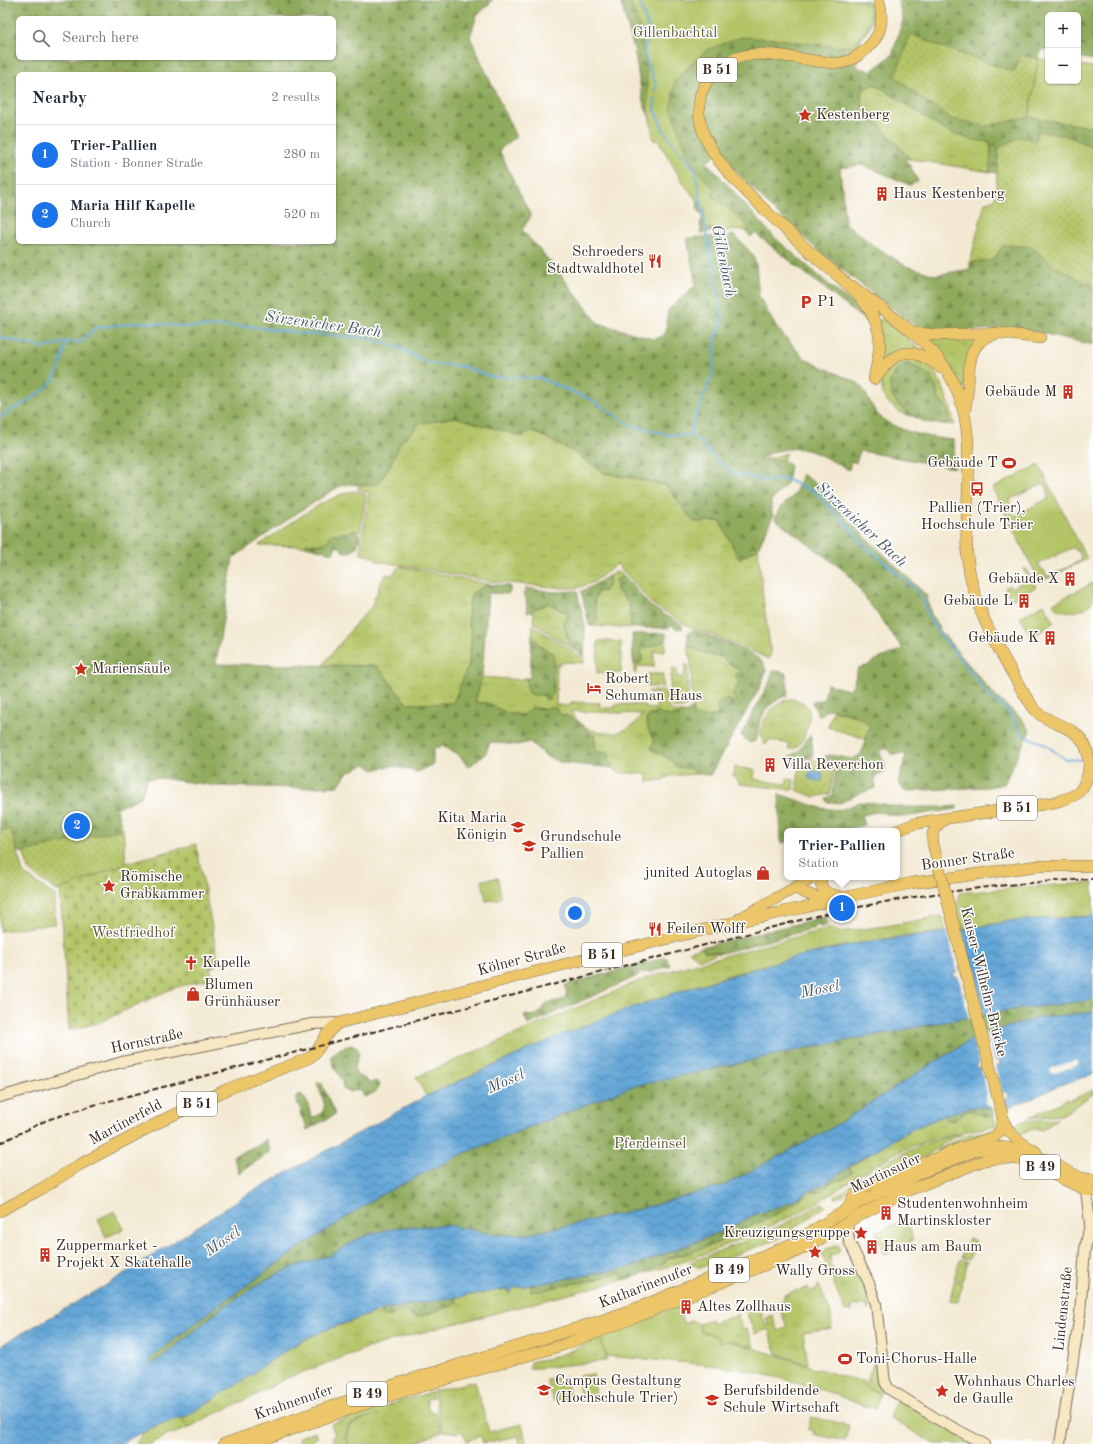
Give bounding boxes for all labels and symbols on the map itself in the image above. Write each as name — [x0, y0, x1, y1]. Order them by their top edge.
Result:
park label: Gillenbachtal — [633, 26, 717, 41]
road number: B 51 — [697, 58, 737, 82]
place icon: Kestenberg — [797, 107, 813, 123]
place label: Kestenberg — [816, 108, 890, 123]
building icon: Haus Kestenberg — [874, 186, 890, 202]
place label: Haus Kestenberg — [893, 187, 1005, 202]
water label: Gillenbach — [708, 223, 738, 299]
place label: Schroeders Stadtwaldhotel — [547, 245, 644, 277]
restaurant icon: Schroeders Stadtwaldhotel — [647, 253, 663, 269]
parking icon: P1 — [798, 294, 814, 310]
place label: P1 — [817, 295, 836, 310]
water label: Sirzenicher Bach — [264, 309, 382, 341]
building icon: Gebäude M — [1060, 384, 1076, 400]
place label: Gebäude M — [985, 385, 1057, 400]
sports icon: Gebäude T — [1001, 455, 1017, 471]
place label: Gebäude T — [928, 456, 998, 471]
water label: Sirzenicher Bach — [812, 479, 910, 571]
bus stop icon: Pallien (Trier), Hochschule Trier — [969, 481, 985, 497]
place label: Pallien (Trier), Hochschule Trier — [921, 501, 1033, 533]
building icon: Gebäude X — [1062, 571, 1078, 587]
place label: Gebäude X — [988, 572, 1059, 587]
building icon: Gebäude L — [1016, 593, 1032, 609]
place label: Gebäude L — [943, 594, 1013, 609]
building icon: Gebäude K — [1042, 630, 1058, 646]
place label: Gebäude K — [968, 631, 1039, 646]
place icon: Mariensäule — [73, 661, 89, 677]
place label: Mariensäule — [92, 662, 170, 677]
place label: Robert Schuman Haus — [605, 672, 702, 704]
hotel icon: Robert Schuman Haus — [586, 680, 602, 696]
building icon: Villa Reverchon — [762, 757, 778, 773]
place label: Villa Reverchon — [781, 758, 884, 773]
road number: B 51 — [997, 796, 1037, 820]
pin: 2 — [64, 811, 90, 841]
place label: Kita Maria Königin — [437, 811, 508, 843]
school or university icon: Kita Maria Königin — [510, 819, 526, 835]
place label: Grundschule Pallien — [540, 830, 621, 862]
school or university icon: Grundschule Pallien — [521, 838, 537, 854]
street label: Bonner Straße — [920, 846, 1016, 874]
shop icon: junited Autoglas — [755, 865, 771, 881]
place label: junited Autoglas — [644, 866, 752, 881]
place label: Römische Grabkammer — [120, 870, 204, 902]
place icon: Römische Grabkammer — [101, 878, 117, 894]
pin: 1 — [829, 893, 855, 923]
your location — [565, 903, 585, 923]
street label: Kaiser-Wilhelm-Brücke — [957, 906, 1009, 1058]
restaurant icon: Feilen Wolff — [647, 921, 663, 937]
place label: Feilen Wolff — [666, 922, 746, 937]
park label: Westfriedhof — [91, 926, 176, 941]
street label: Kölner Straße — [476, 941, 568, 979]
road number: B 51 — [582, 943, 622, 967]
church icon: Kapelle — [183, 955, 199, 971]
place label: Kapelle — [202, 956, 251, 971]
place label: Blumen Grünhäuser — [204, 978, 280, 1010]
water label: Mosel — [798, 978, 841, 1002]
shop icon: Blumen Grünhäuser — [185, 986, 201, 1002]
street label: Hornstraße — [109, 1027, 185, 1057]
water label: Mosel — [484, 1066, 528, 1098]
road number: B 51 — [177, 1092, 217, 1116]
street label: Martinerfeld — [87, 1097, 165, 1148]
park label: Pferdeinsel — [614, 1137, 686, 1152]
street label: Martinsufer — [848, 1151, 924, 1197]
road number: B 49 — [1020, 1155, 1060, 1179]
place label: Studentenwohnheim Martinskloster — [897, 1197, 1028, 1229]
building icon: Studentenwohnheim Martinskloster — [878, 1205, 894, 1221]
water label: Mosel — [201, 1224, 244, 1260]
place icon: Kreuzigungsgruppe — [853, 1225, 869, 1241]
place label: Kreuzigungsgruppe — [723, 1226, 850, 1241]
place label: Zuppermarket - Projekt X Skatehalle — [56, 1239, 192, 1271]
building icon: Haus am Baum — [864, 1239, 880, 1255]
place label: Haus am Baum — [883, 1240, 982, 1255]
place icon: Wally Gross — [807, 1244, 823, 1260]
building icon: Zuppermarket - Projekt X Skatehalle — [37, 1247, 53, 1263]
road number: B 49 — [709, 1258, 749, 1282]
street label: Katharinenufer — [597, 1262, 695, 1312]
place label: Wally Gross — [775, 1264, 855, 1279]
street label: Lindenstraße — [1052, 1266, 1076, 1352]
building icon: Altes Zollhaus — [678, 1299, 694, 1315]
place label: Altes Zollhaus — [697, 1300, 791, 1315]
sports icon: Toni-Chorus-Halle — [837, 1351, 853, 1367]
place label: Toni-Chorus-Halle — [856, 1352, 977, 1367]
place label: Campus Gestaltung (Hochschule Trier) — [555, 1374, 681, 1406]
place label: Wohnhaus Charles de Gaulle — [953, 1375, 1075, 1407]
road number: B 49 — [347, 1382, 387, 1406]
school or university icon: Campus Gestaltung (Hochschule Trier) — [536, 1382, 552, 1398]
street label: Krahnenufer — [253, 1383, 335, 1423]
place icon: Wohnhaus Charles de Gaulle — [934, 1383, 950, 1399]
place label: Berufsbildende Schule Wirtschaft — [723, 1384, 840, 1416]
school or university icon: Berufsbildende Schule Wirtschaft — [704, 1392, 720, 1408]

